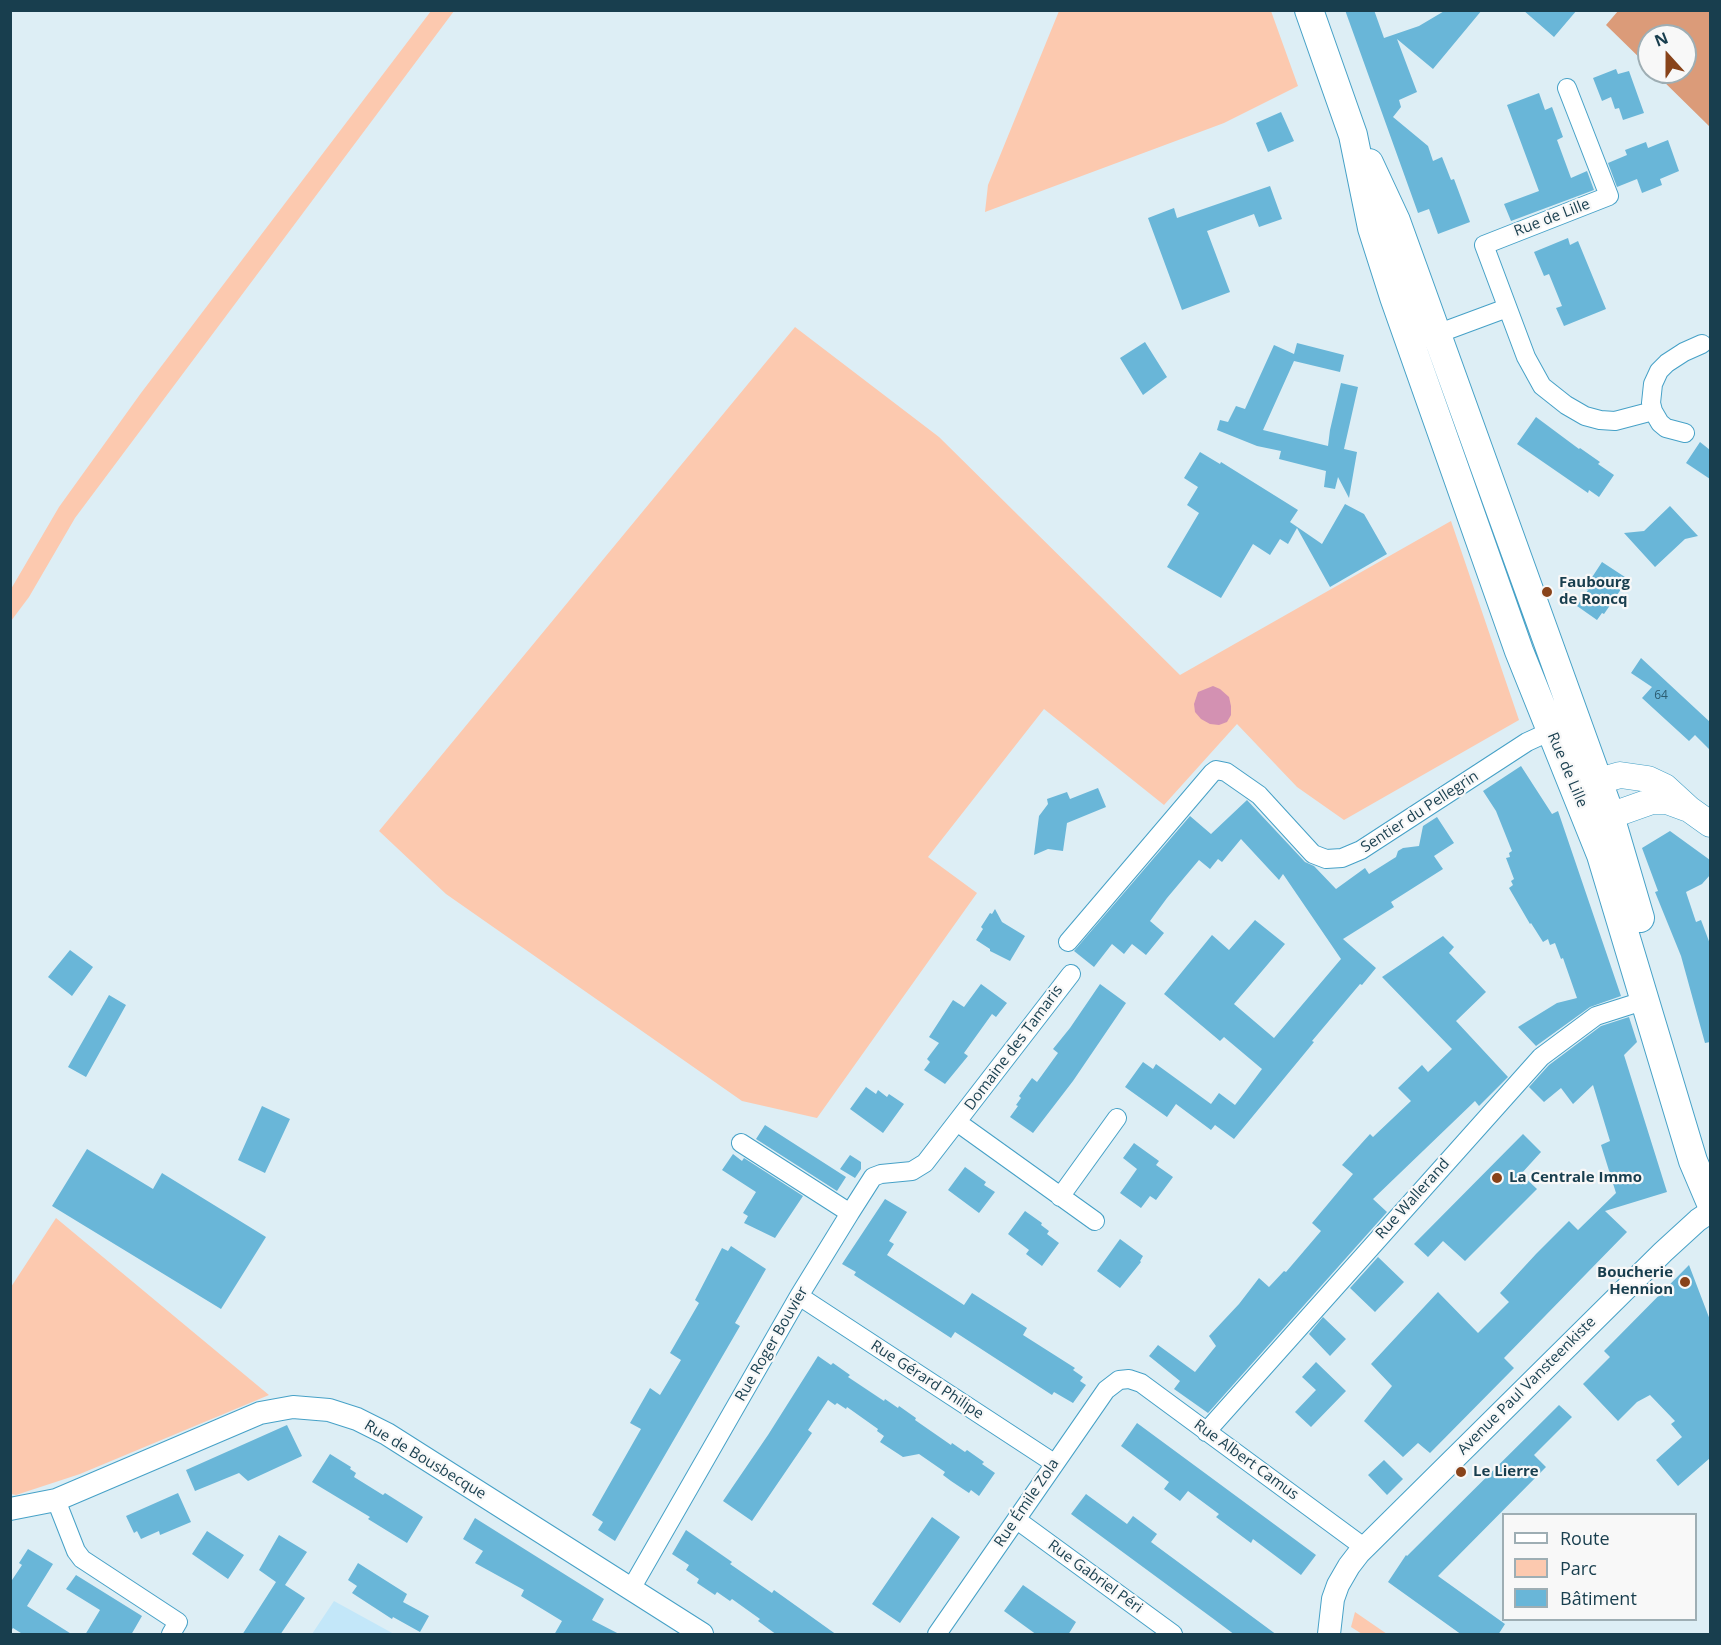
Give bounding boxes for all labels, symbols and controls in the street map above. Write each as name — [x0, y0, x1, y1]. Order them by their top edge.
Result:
north arrow — [1637, 24, 1697, 84]
text: N — [1651, 26, 1671, 52]
street label: Rue de Lille — [1511, 195, 1593, 241]
place label: Faubourg de Roncq — [1559, 574, 1630, 609]
marker: Faubourg de Roncq — [1540, 585, 1554, 599]
house number: 64 — [1654, 689, 1668, 703]
street label: Rue de Lille — [1543, 730, 1591, 810]
street label: Sentier du Pellegrin — [1358, 767, 1482, 857]
street label: Domaine des Tamaris — [961, 982, 1067, 1114]
street label: Rue Wallerand — [1372, 1155, 1454, 1243]
place label: La Centrale Immo — [1509, 1169, 1642, 1187]
marker: La Centrale Immo — [1490, 1171, 1504, 1185]
place label: Boucherie Hennion — [1597, 1264, 1673, 1299]
marker: Boucherie Hennion — [1678, 1275, 1692, 1289]
street label: Rue Roger Bouvier — [732, 1283, 812, 1405]
street label: Avenue Paul Vansteenkiste — [1454, 1313, 1600, 1459]
street label: Rue Gérard Philipe — [867, 1337, 987, 1423]
street label: Rue Albert Camus — [1190, 1416, 1302, 1504]
street label: Rue de Bousbecque — [361, 1417, 489, 1503]
street label: Rue Émile Zola — [991, 1455, 1063, 1551]
place label: Le Lierre — [1473, 1463, 1539, 1481]
marker: Le Lierre — [1454, 1465, 1468, 1479]
legend — [1502, 1513, 1697, 1621]
text: Route — [1560, 1526, 1610, 1550]
street label: Rue Gabriel Péri — [1044, 1537, 1146, 1617]
text: Parc — [1560, 1556, 1597, 1580]
text: Bâtiment — [1560, 1586, 1637, 1610]

